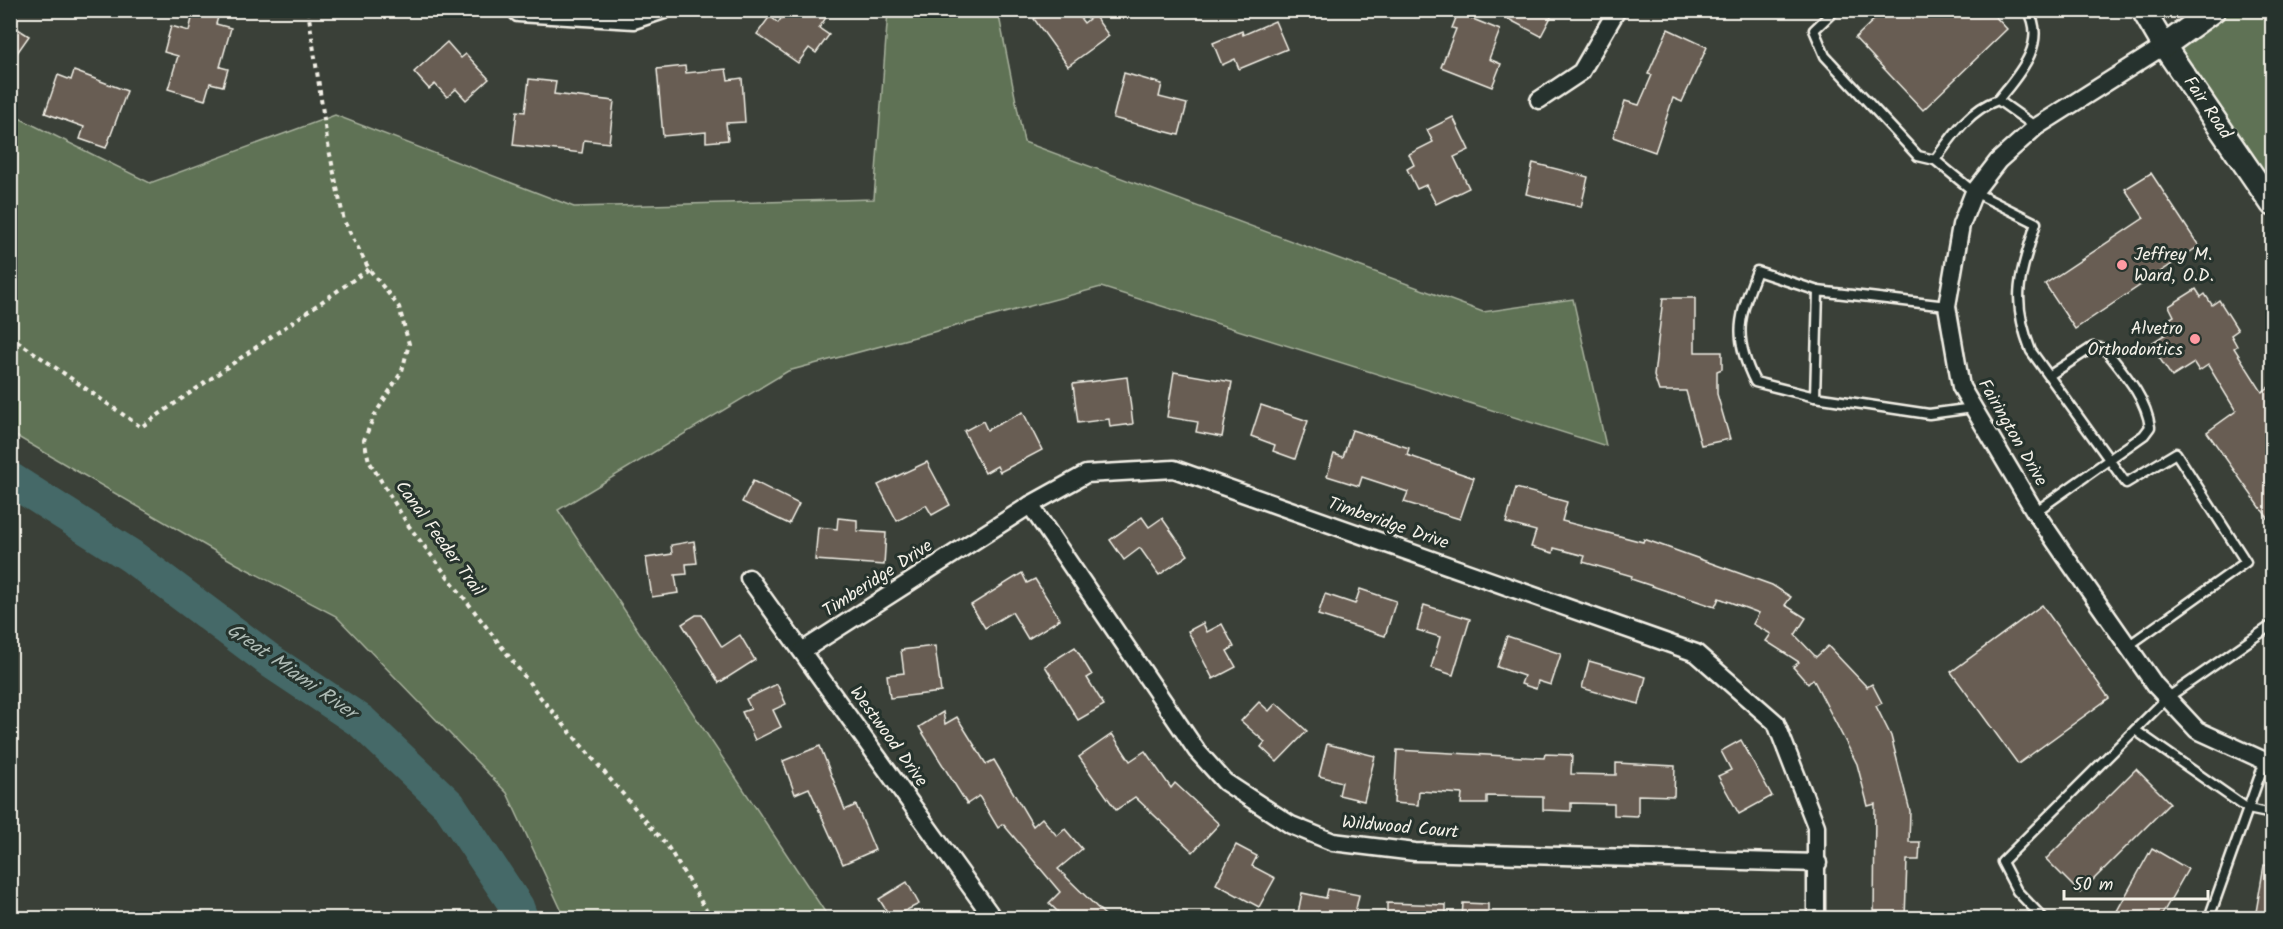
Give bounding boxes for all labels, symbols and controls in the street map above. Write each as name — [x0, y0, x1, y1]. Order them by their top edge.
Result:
street label: Fair Road — [2175, 70, 2240, 147]
place label: Jeffrey M. Ward, O.D. — [2134, 241, 2214, 291]
marker: Jeffrey M. Ward, O.D. — [2115, 258, 2129, 272]
place label: Alvetro Orthodontics — [2088, 315, 2183, 365]
marker: Alvetro Orthodontics — [2188, 332, 2202, 346]
street label: Fairington Drive — [1969, 374, 2055, 492]
street label: Canal Feeder Trail — [387, 475, 491, 604]
street label: Timberidge Drive — [1324, 490, 1452, 558]
street label: Timberidge Drive — [817, 532, 939, 626]
water label: Great Miami River — [220, 615, 366, 731]
street label: Westwood Drive — [841, 680, 935, 794]
street label: Wildwood Court — [1341, 808, 1461, 848]
scale bar — [2064, 863, 2208, 901]
text: 50 m — [2073, 871, 2113, 900]

